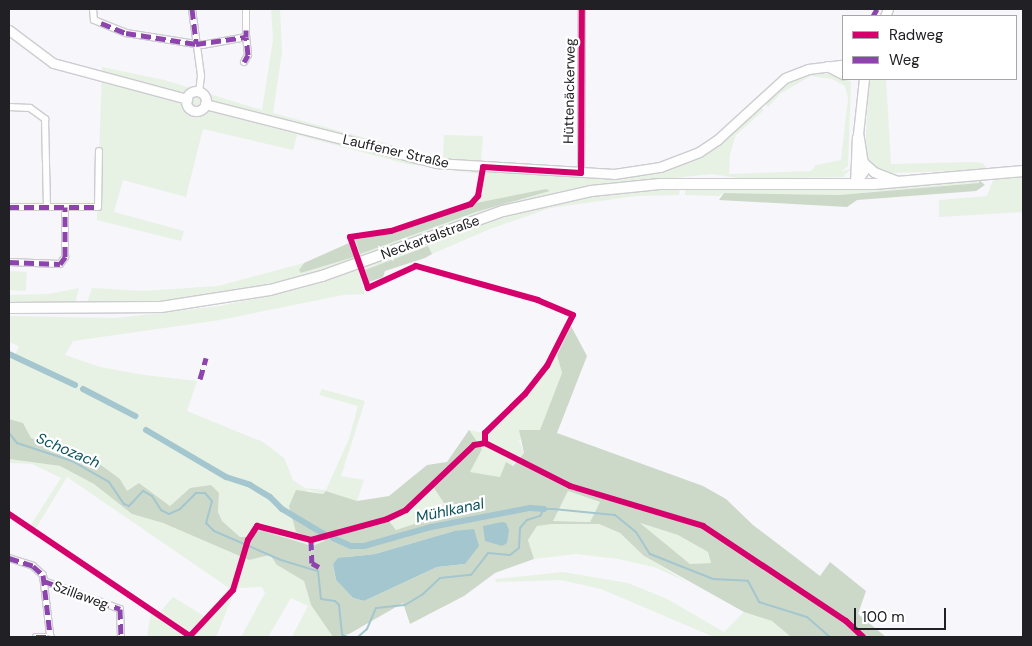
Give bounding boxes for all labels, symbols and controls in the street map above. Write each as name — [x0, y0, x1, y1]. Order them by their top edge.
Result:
legend — [842, 15, 1017, 80]
text: Radweg — [889, 25, 943, 45]
street label: Hüttenäckerweg — [560, 38, 578, 144]
text: Weg — [889, 50, 920, 70]
street label: Lauffener Straße — [341, 131, 451, 171]
street label: Neckartalstraße — [378, 211, 482, 263]
water label: Schozach — [33, 430, 103, 472]
water label: Mühlkanal — [414, 495, 486, 527]
street label: Szillaweg — [51, 577, 111, 613]
scale bar — [857, 598, 950, 630]
text: 100 m — [862, 607, 905, 627]

